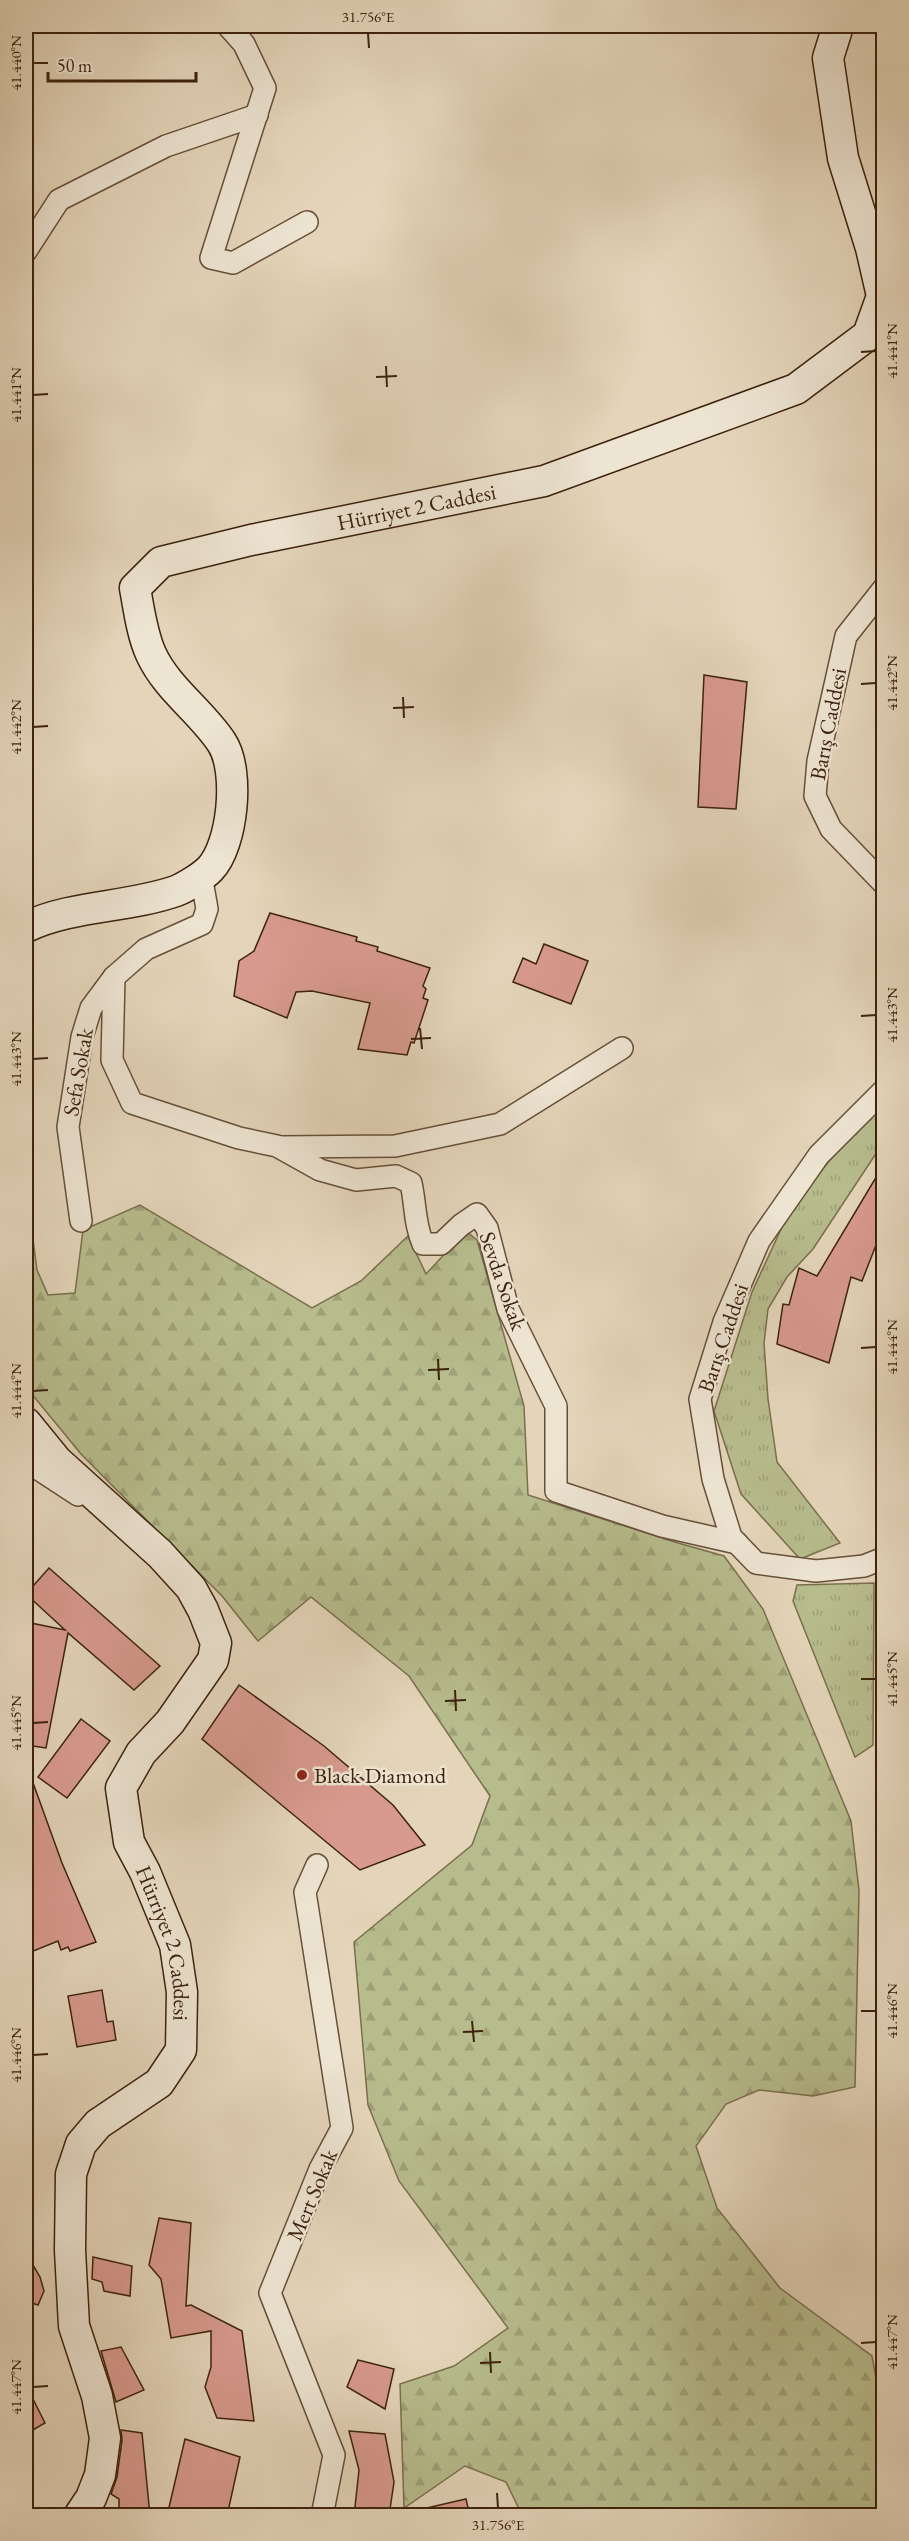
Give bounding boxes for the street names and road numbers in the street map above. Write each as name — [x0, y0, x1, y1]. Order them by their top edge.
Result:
street label: Hürriyet 2 Caddesi — [334, 477, 498, 537]
street label: Barış Caddesi — [803, 665, 853, 783]
street label: Sefa Sokak — [56, 1025, 100, 1118]
street label: Sevda Sokak — [473, 1228, 534, 1335]
street label: Barış Caddesi — [691, 1280, 755, 1396]
street label: Hürriyet 2 Caddesi — [129, 1861, 197, 2021]
street label: Mert Sokak — [280, 2144, 345, 2245]

